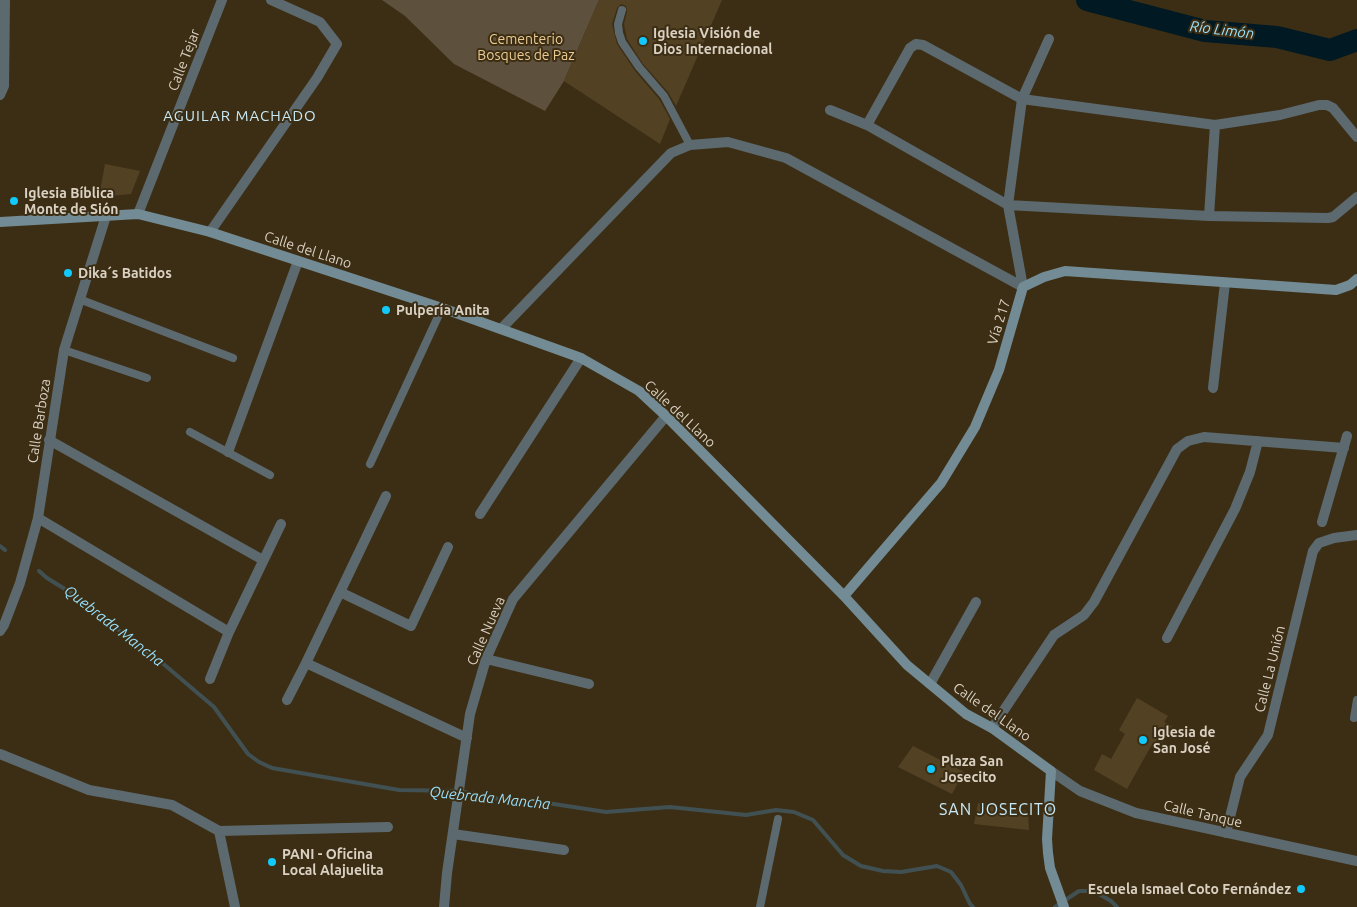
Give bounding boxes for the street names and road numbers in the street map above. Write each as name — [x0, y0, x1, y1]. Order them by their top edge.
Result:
street label: Calle Tejar — [165, 27, 203, 93]
street label: Calle del Llano — [262, 228, 354, 272]
street label: Vía 217 — [984, 297, 1014, 347]
street label: Calle del Llano — [641, 377, 719, 451]
street label: Calle Barboza — [24, 378, 54, 464]
street label: Calle Nueva — [463, 594, 509, 668]
street label: Calle La Unión — [1251, 624, 1289, 714]
street label: Calle del Llano — [950, 679, 1034, 745]
street label: Calle Tanque — [1162, 797, 1244, 831]

